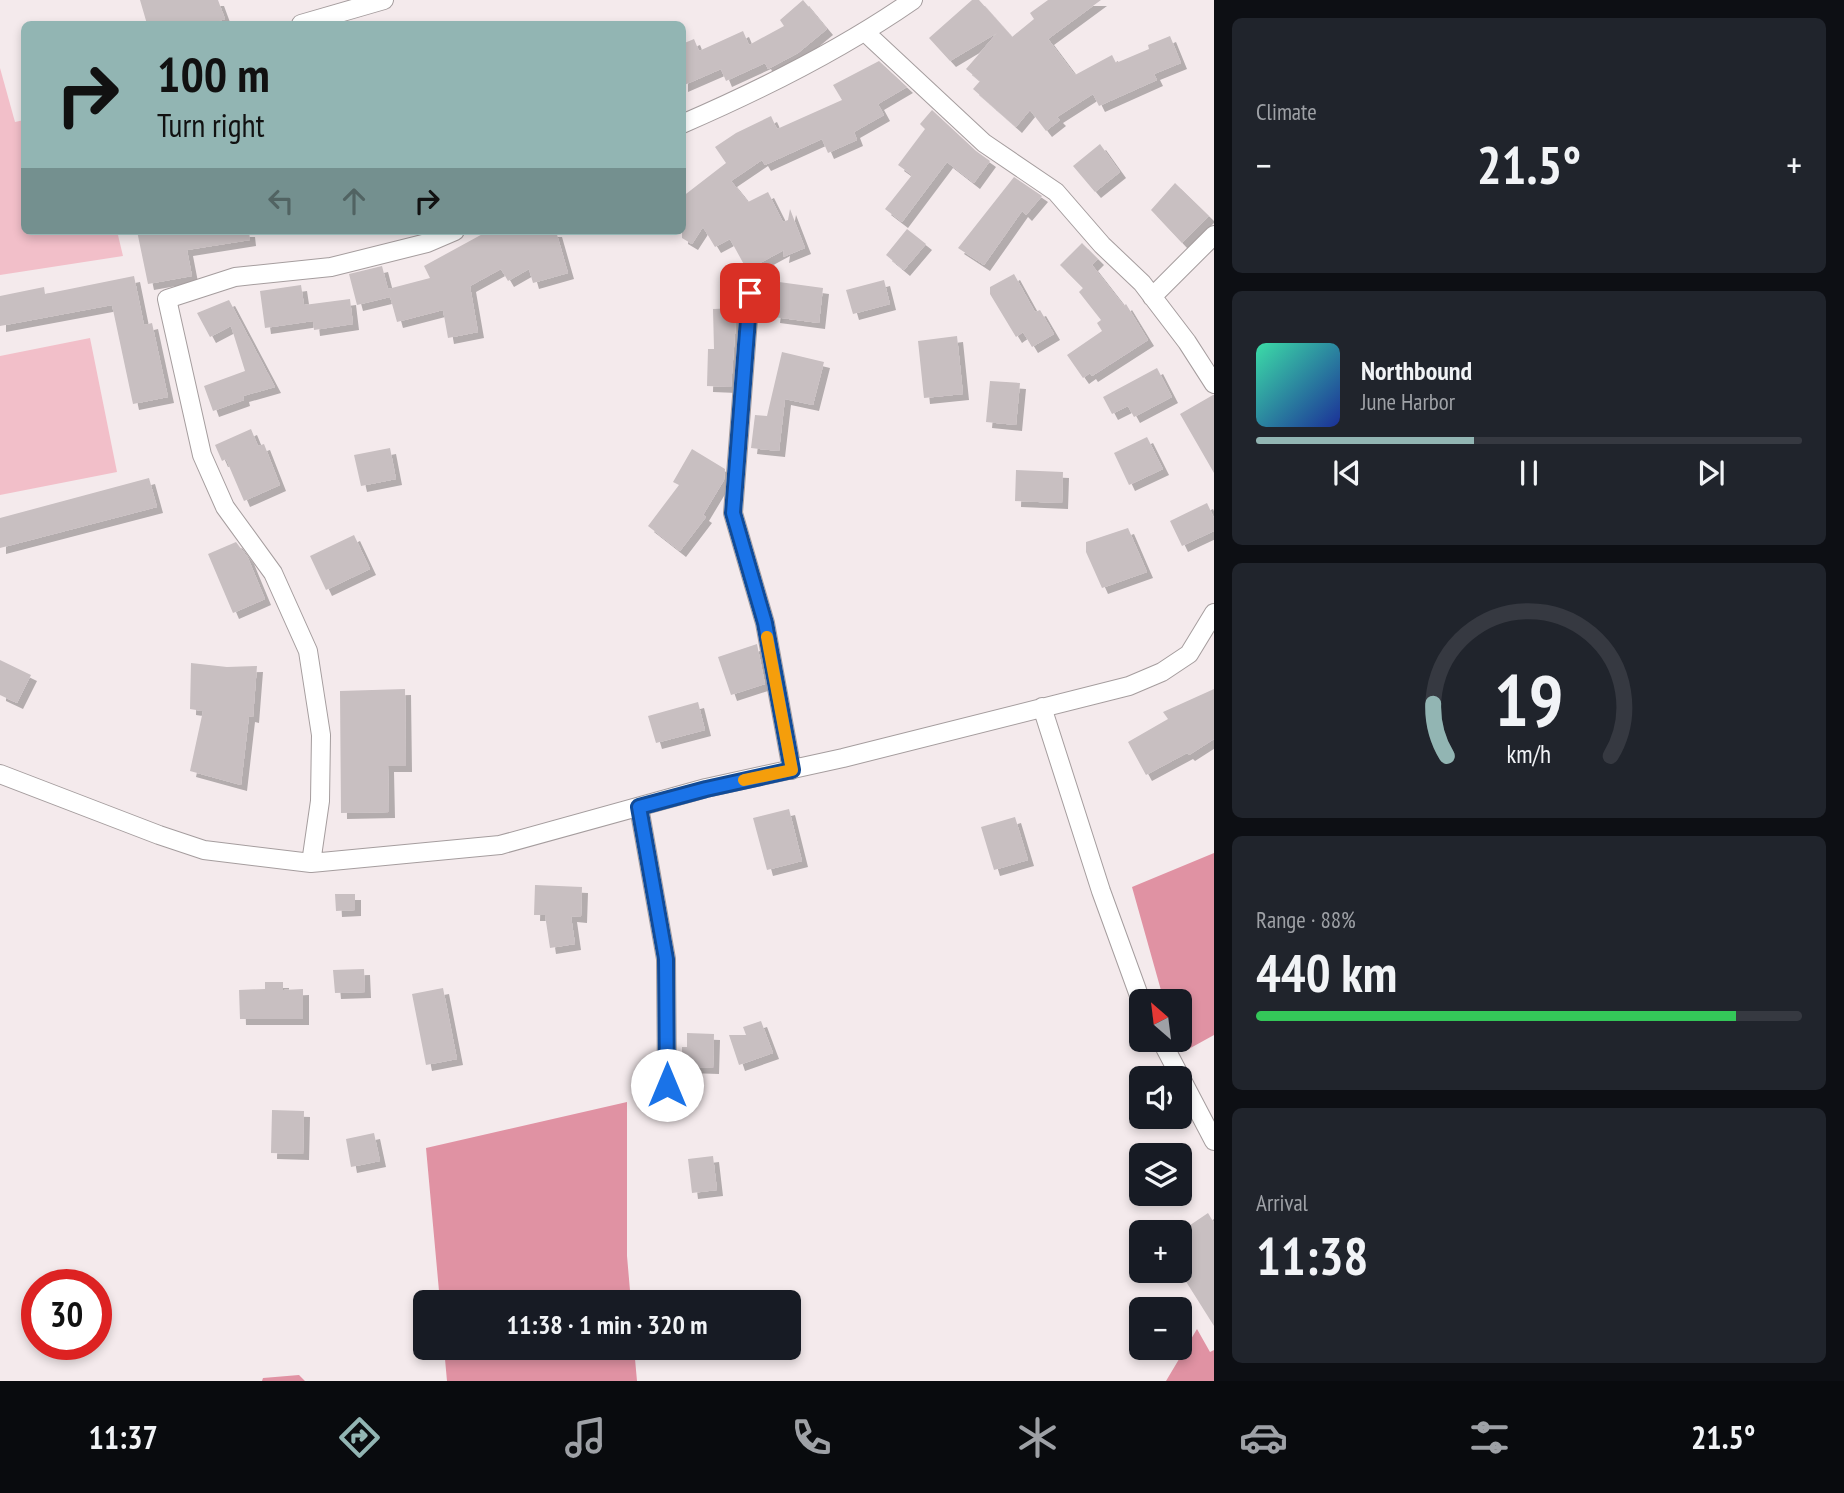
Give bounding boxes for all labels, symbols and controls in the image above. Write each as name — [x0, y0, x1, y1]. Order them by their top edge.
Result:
text: 100 m — [157, 42, 270, 106]
icon: right — [42, 49, 133, 140]
text: Climate — [1256, 97, 1317, 126]
text: Turn right — [157, 104, 265, 146]
text: 21.5° — [1477, 131, 1581, 198]
text: − — [1256, 140, 1272, 189]
text: + — [1786, 140, 1802, 189]
icon: left — [262, 182, 300, 220]
icon: ahead — [335, 182, 373, 220]
icon: right — [408, 182, 446, 220]
pin — [720, 263, 780, 323]
icon: arrive — [731, 274, 769, 312]
text: Northbound — [1361, 354, 1472, 387]
text: June Harbor — [1361, 387, 1455, 416]
icon: previous — [1328, 454, 1366, 492]
icon: pause — [1510, 454, 1548, 492]
icon: next — [1692, 454, 1730, 492]
text: 19 — [1494, 653, 1564, 747]
text: km/h — [1507, 738, 1551, 770]
text: Range · 88% — [1256, 905, 1356, 934]
text: 440 km — [1256, 939, 1397, 1006]
north arrow — [1129, 989, 1192, 1052]
map controls — [1129, 989, 1192, 1360]
position arrow — [630, 1048, 704, 1122]
button: sound — [1129, 1066, 1192, 1129]
button: layers — [1129, 1143, 1192, 1206]
text: Arrival — [1256, 1188, 1308, 1217]
button: + — [1129, 1220, 1192, 1283]
text: 11:38 — [1256, 1222, 1368, 1289]
speed limit sign: 30 — [21, 1269, 112, 1360]
button: − — [1129, 1297, 1192, 1360]
text: 11:38 · 1 min · 320 m — [507, 1308, 707, 1341]
icon: directions — [335, 1413, 384, 1462]
icon: music — [561, 1413, 610, 1462]
icon: phone — [787, 1413, 836, 1462]
icon: climate — [1013, 1413, 1062, 1462]
icon: car — [1239, 1413, 1288, 1462]
icon: filters — [1465, 1413, 1514, 1462]
text: 11:37 — [89, 1416, 158, 1458]
text: 21.5° — [1691, 1416, 1755, 1458]

